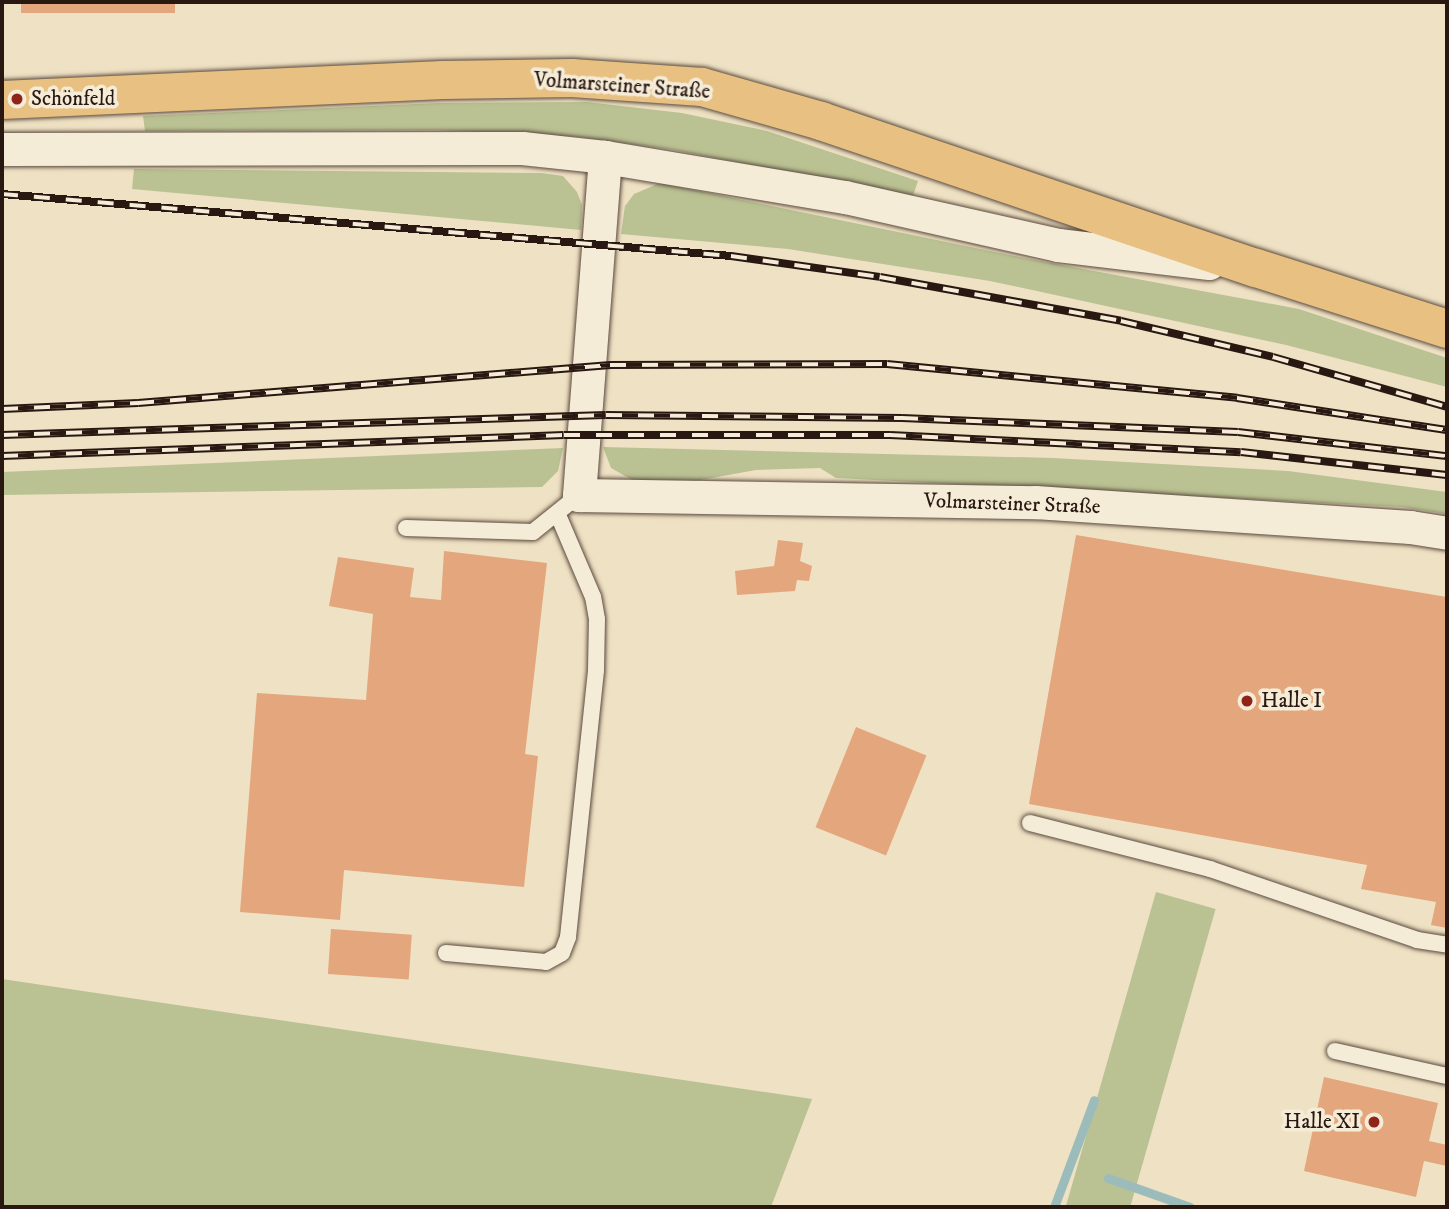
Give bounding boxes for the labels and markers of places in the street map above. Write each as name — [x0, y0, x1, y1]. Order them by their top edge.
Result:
place label: Schönfeld — [31, 86, 115, 112]
marker: Schönfeld — [9, 91, 25, 107]
place label: Halle I — [1261, 688, 1322, 714]
marker: Halle I — [1239, 693, 1255, 709]
place label: Halle XI — [1284, 1109, 1360, 1135]
marker: Halle XI — [1366, 1114, 1382, 1130]

